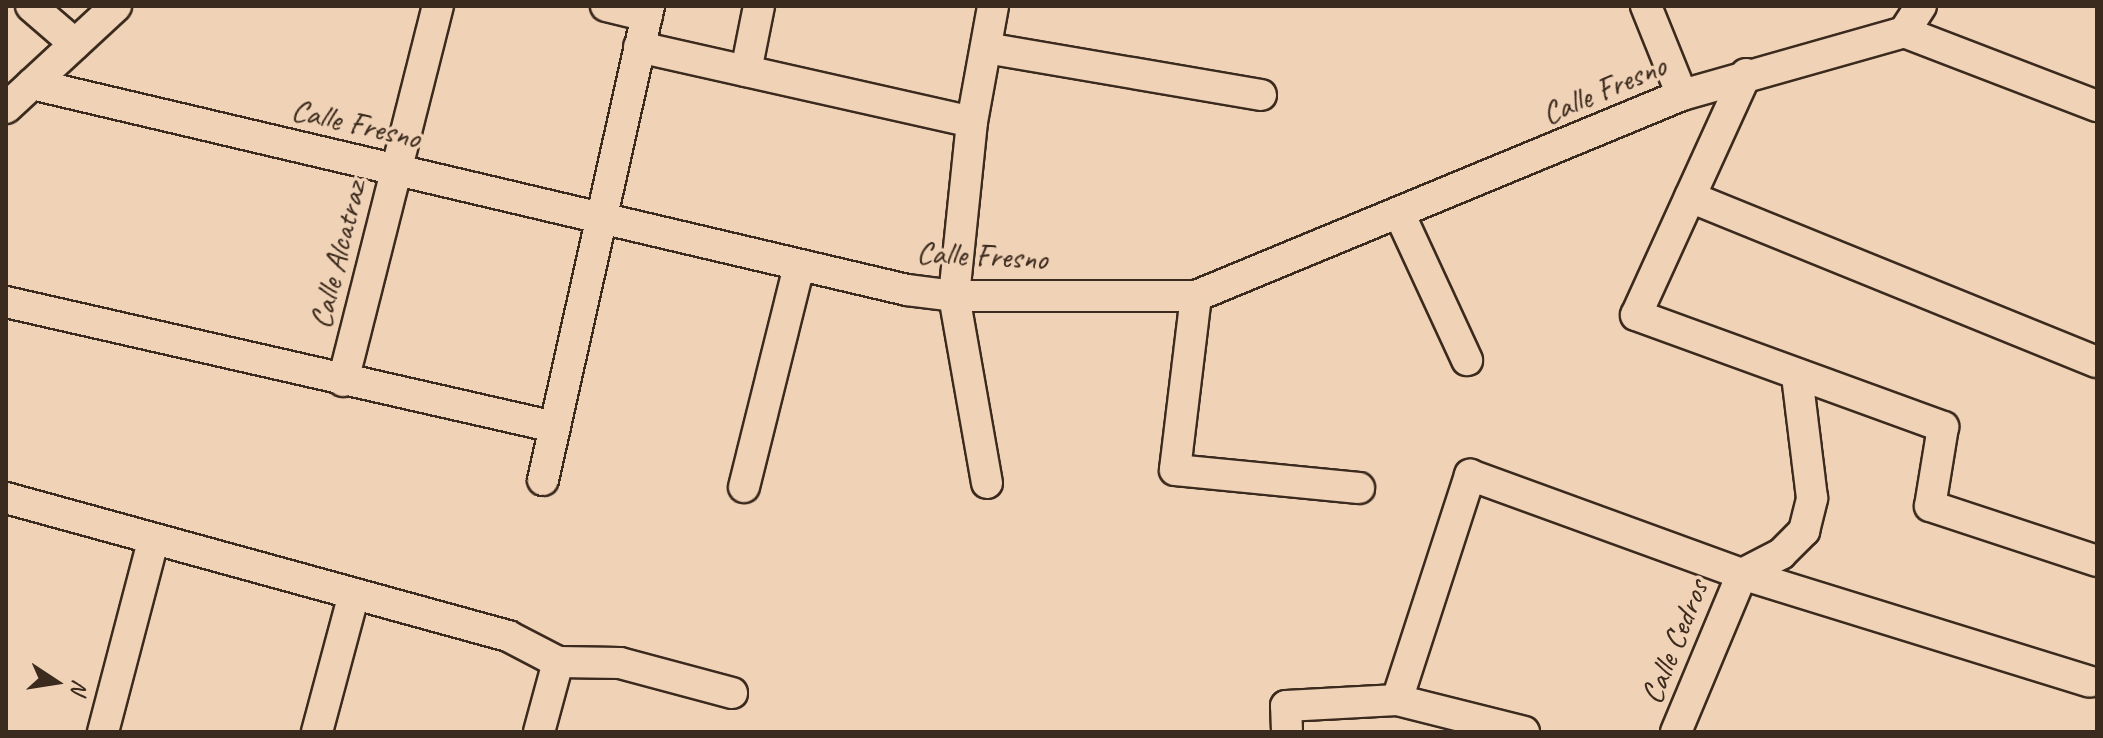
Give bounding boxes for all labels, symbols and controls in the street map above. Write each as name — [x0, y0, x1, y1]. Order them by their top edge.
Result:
street label: Calle Fresno — [1536, 47, 1672, 133]
street label: Calle Fresno — [288, 91, 424, 157]
street label: Calle Alcatraz — [301, 178, 375, 332]
street label: Calle Fresno — [916, 233, 1048, 279]
street label: Calle Cedros — [1633, 575, 1717, 709]
north arrow — [16, 642, 96, 722]
text: N — [64, 677, 95, 697]

